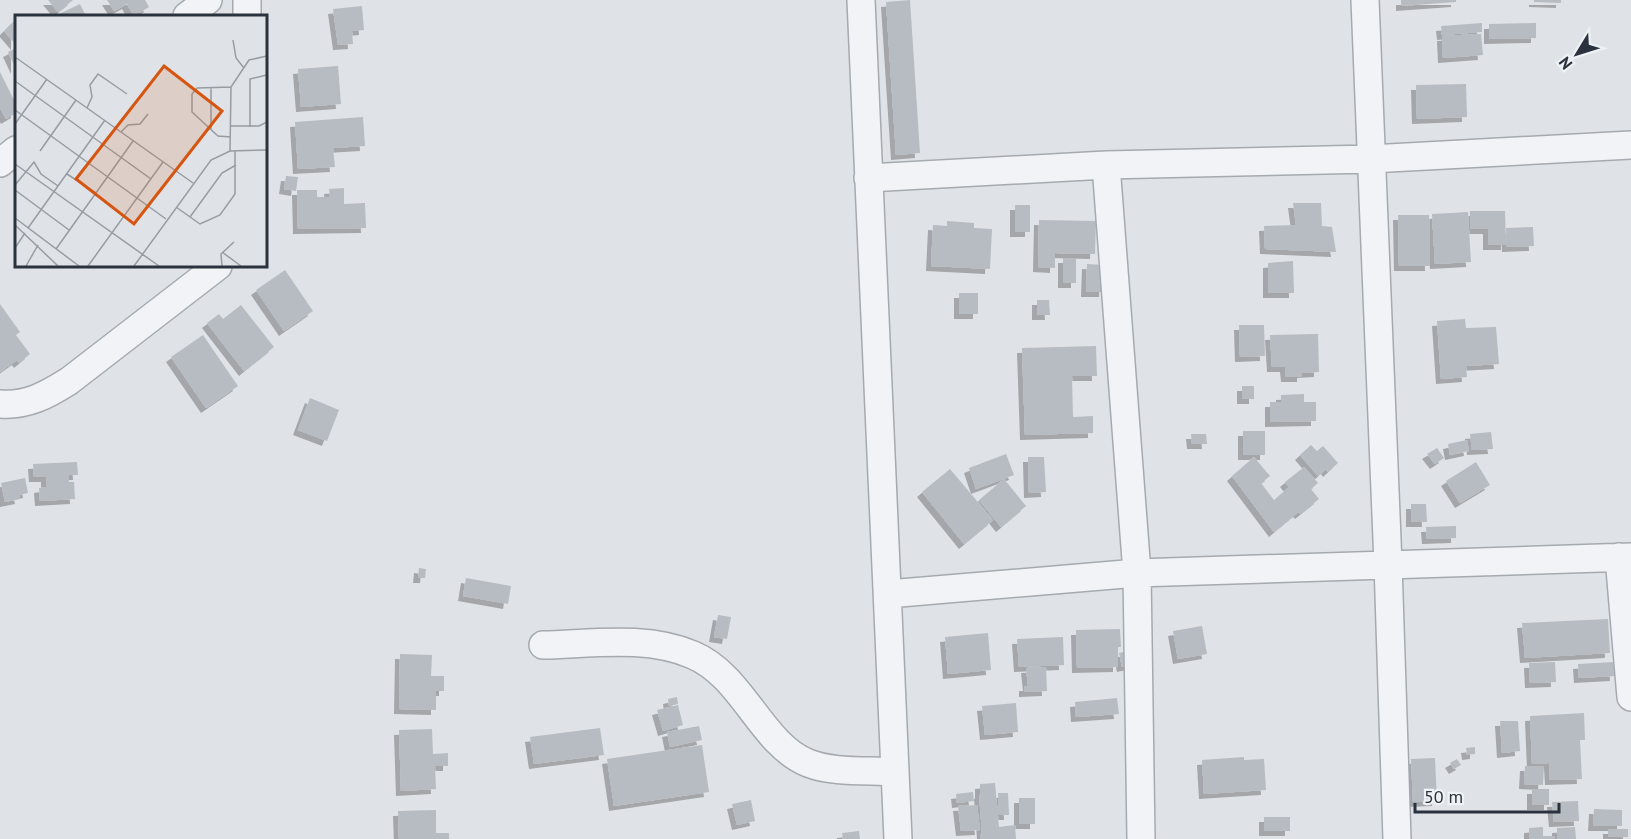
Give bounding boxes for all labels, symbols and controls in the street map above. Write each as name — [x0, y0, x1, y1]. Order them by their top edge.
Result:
inset map — [15, 15, 267, 267]
north arrow — [1547, 24, 1607, 84]
text: N — [1554, 53, 1576, 74]
scale bar — [1415, 776, 1559, 814]
text: 50 m — [1424, 785, 1463, 808]

